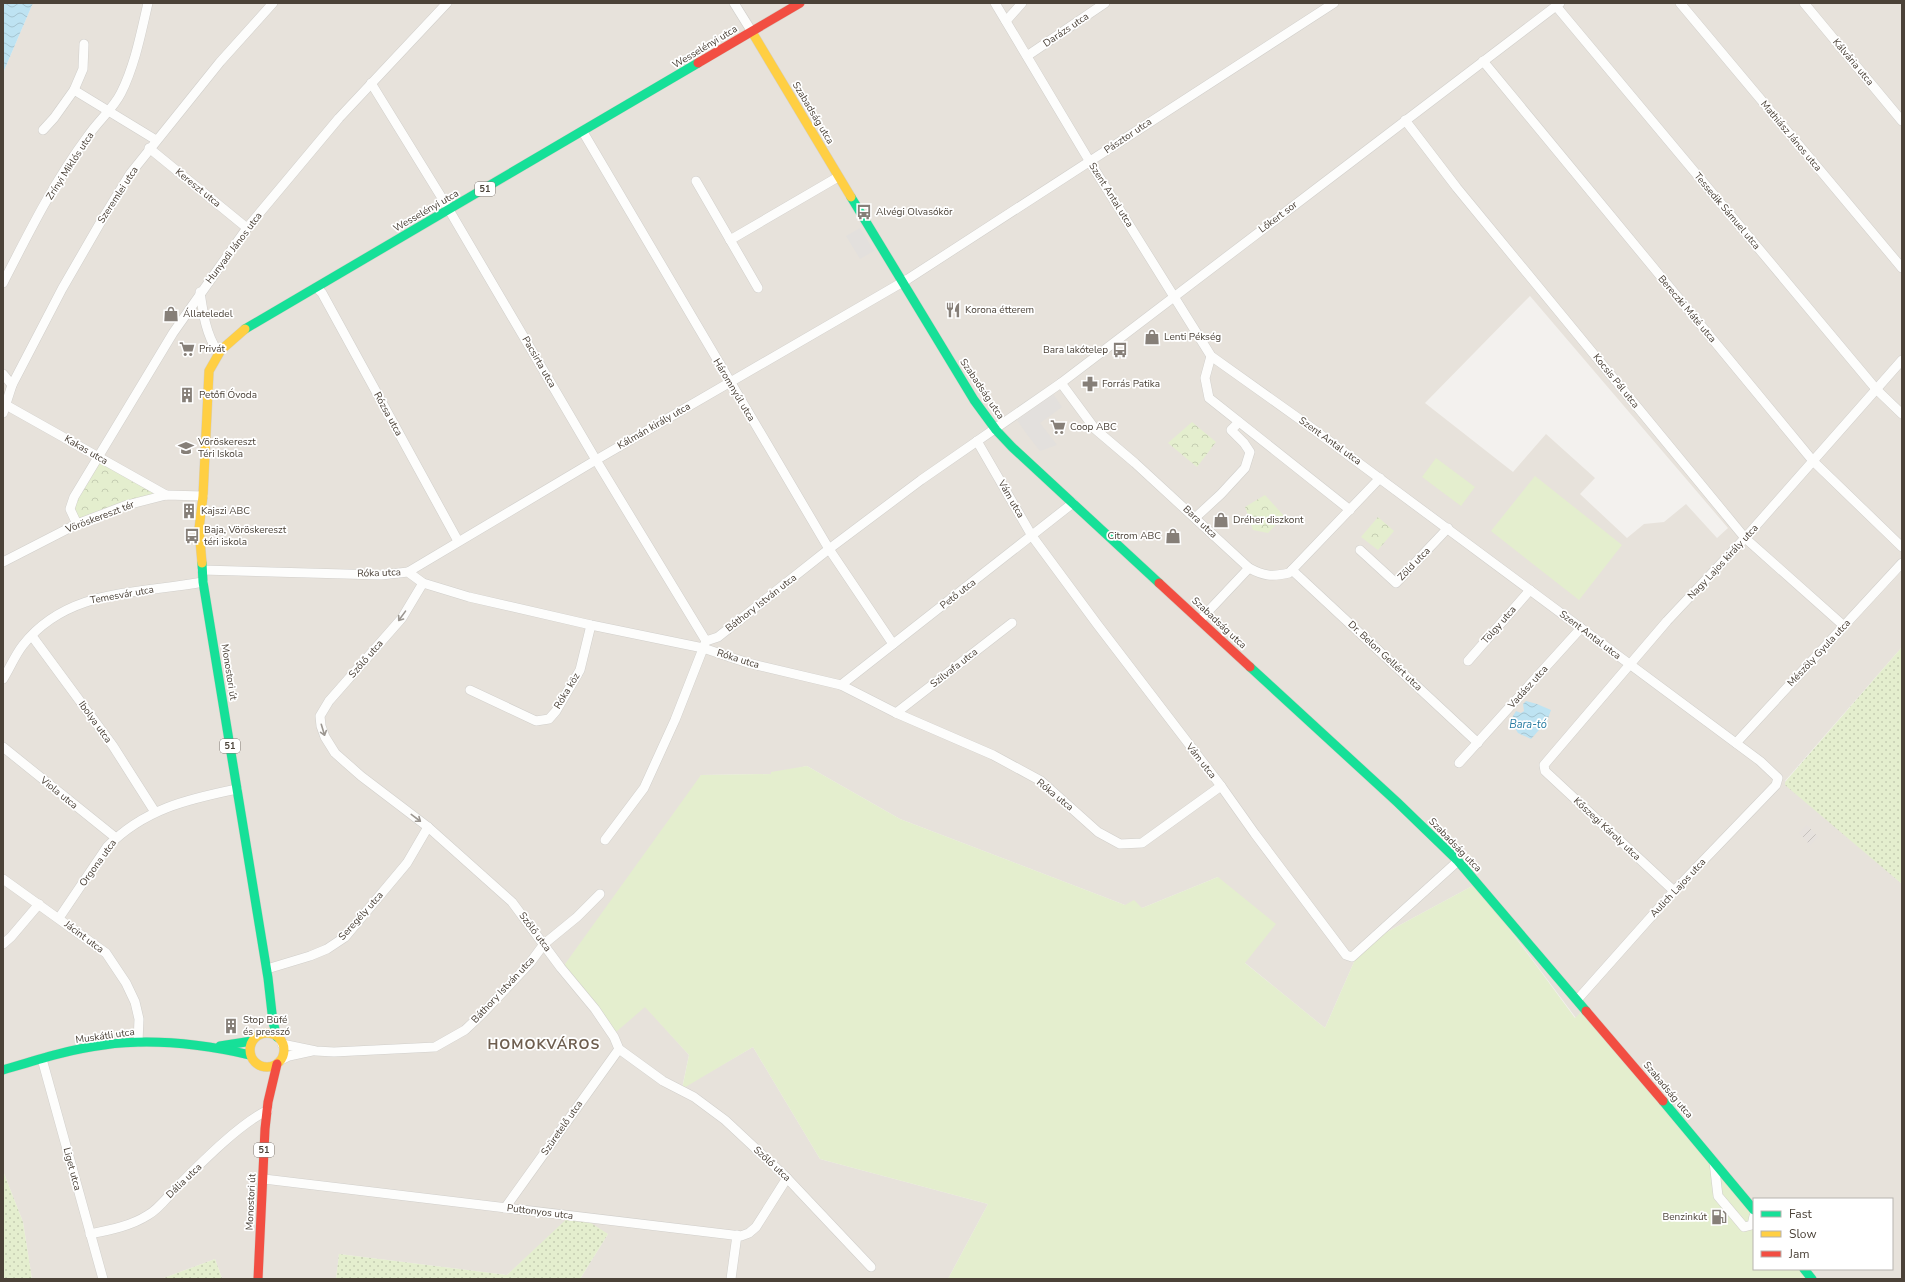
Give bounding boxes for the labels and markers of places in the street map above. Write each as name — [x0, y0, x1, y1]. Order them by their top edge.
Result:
bus stop icon: Alvégi Olvasókör — [855, 203, 873, 221]
place label: Alvégi Olvasókör — [876, 205, 953, 219]
restaurant icon: Korona étterem — [944, 301, 962, 319]
place label: Korona étterem — [965, 303, 1034, 317]
shop icon: Állateledel — [162, 305, 180, 323]
place label: Állateledel — [183, 307, 233, 321]
shop icon: Lenti Pékség — [1143, 328, 1161, 346]
place label: Lenti Pékség — [1164, 330, 1221, 344]
supermarket icon: Privát — [178, 340, 196, 358]
bus stop icon: Bara lakótelep — [1111, 341, 1129, 359]
place label: Privát — [199, 342, 225, 356]
place label: Bara lakótelep — [1043, 343, 1108, 357]
pharmacy icon: Forrás Patika — [1081, 375, 1099, 393]
place label: Forrás Patika — [1102, 377, 1160, 391]
building icon: Petőfi Óvoda — [178, 386, 196, 404]
place label: Petőfi Óvoda — [199, 388, 257, 402]
supermarket icon: Coop ABC — [1049, 418, 1067, 436]
place label: Coop ABC — [1070, 420, 1117, 434]
place label: Vöröskereszt Téri Iskola — [197, 435, 256, 461]
school or university icon: Vöröskereszt Téri Iskola — [177, 439, 195, 457]
building icon: Kajszi ABC — [180, 502, 198, 520]
place label: Kajszi ABC — [201, 504, 250, 518]
shop icon: Dréher diszkont — [1212, 511, 1230, 529]
place label: Dréher diszkont — [1233, 513, 1304, 527]
place label: Baja, Vöröskereszt téri iskola — [204, 523, 287, 549]
bus stop icon: Baja, Vöröskereszt téri iskola — [183, 527, 201, 545]
shop icon: Citrom ABC — [1164, 527, 1182, 545]
place label: Citrom ABC — [1107, 529, 1161, 543]
place label: Stop Büfé és presszó — [243, 1013, 290, 1039]
building icon: Stop Büfé és presszó — [222, 1017, 240, 1035]
fuel station icon: Benzinkút — [1710, 1208, 1728, 1226]
place label: Benzinkút — [1663, 1210, 1708, 1224]

